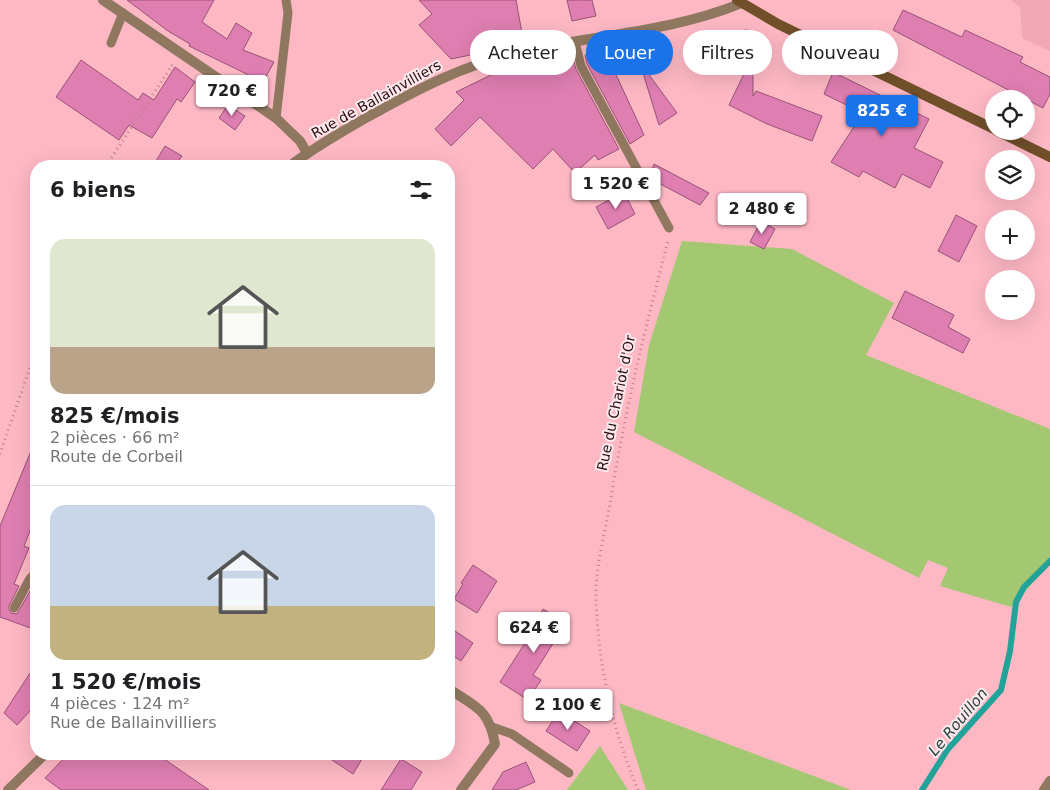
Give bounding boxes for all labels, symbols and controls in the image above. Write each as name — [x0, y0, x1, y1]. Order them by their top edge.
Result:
chip: Acheter — [470, 30, 576, 75]
chip: Louer — [586, 30, 673, 75]
chip: Filtres — [683, 30, 772, 75]
chip: Nouveau — [782, 30, 898, 75]
street label: Rue de Ballainvilliers — [308, 57, 444, 141]
pin: 720 € — [197, 74, 267, 117]
text: 720 € — [207, 81, 257, 100]
map controls — [985, 90, 1035, 320]
button: locate — [985, 90, 1035, 140]
pin: 825 € — [847, 94, 917, 137]
text: 825 € — [857, 101, 907, 120]
button: layers — [985, 150, 1035, 200]
pin: 1 520 € — [570, 168, 662, 210]
text: 1 520 € — [583, 174, 649, 193]
icon: filters — [407, 176, 435, 204]
text: 6 biens — [50, 178, 136, 202]
pin: 2 480 € — [716, 192, 808, 235]
text: 2 480 € — [729, 199, 795, 218]
button: + — [985, 210, 1035, 260]
button: − — [985, 270, 1035, 320]
icon: home — [198, 272, 288, 362]
street label: Rue du Chariot d'Or — [594, 334, 638, 472]
text: 825 €/mois — [50, 404, 179, 428]
text: 2 pièces · 66 m² — [50, 428, 179, 447]
text: Route de Corbeil — [50, 447, 183, 466]
icon: home — [198, 537, 288, 627]
pin: 624 € — [499, 612, 569, 654]
text: 624 € — [509, 618, 559, 637]
text: 1 520 €/mois — [50, 670, 201, 694]
water label: Le Rouillon — [925, 685, 991, 759]
pin: 2 100 € — [522, 688, 614, 731]
text: 4 pièces · 124 m² — [50, 694, 190, 713]
text: 2 100 € — [535, 695, 601, 714]
text: Rue de Ballainvilliers — [50, 713, 217, 732]

